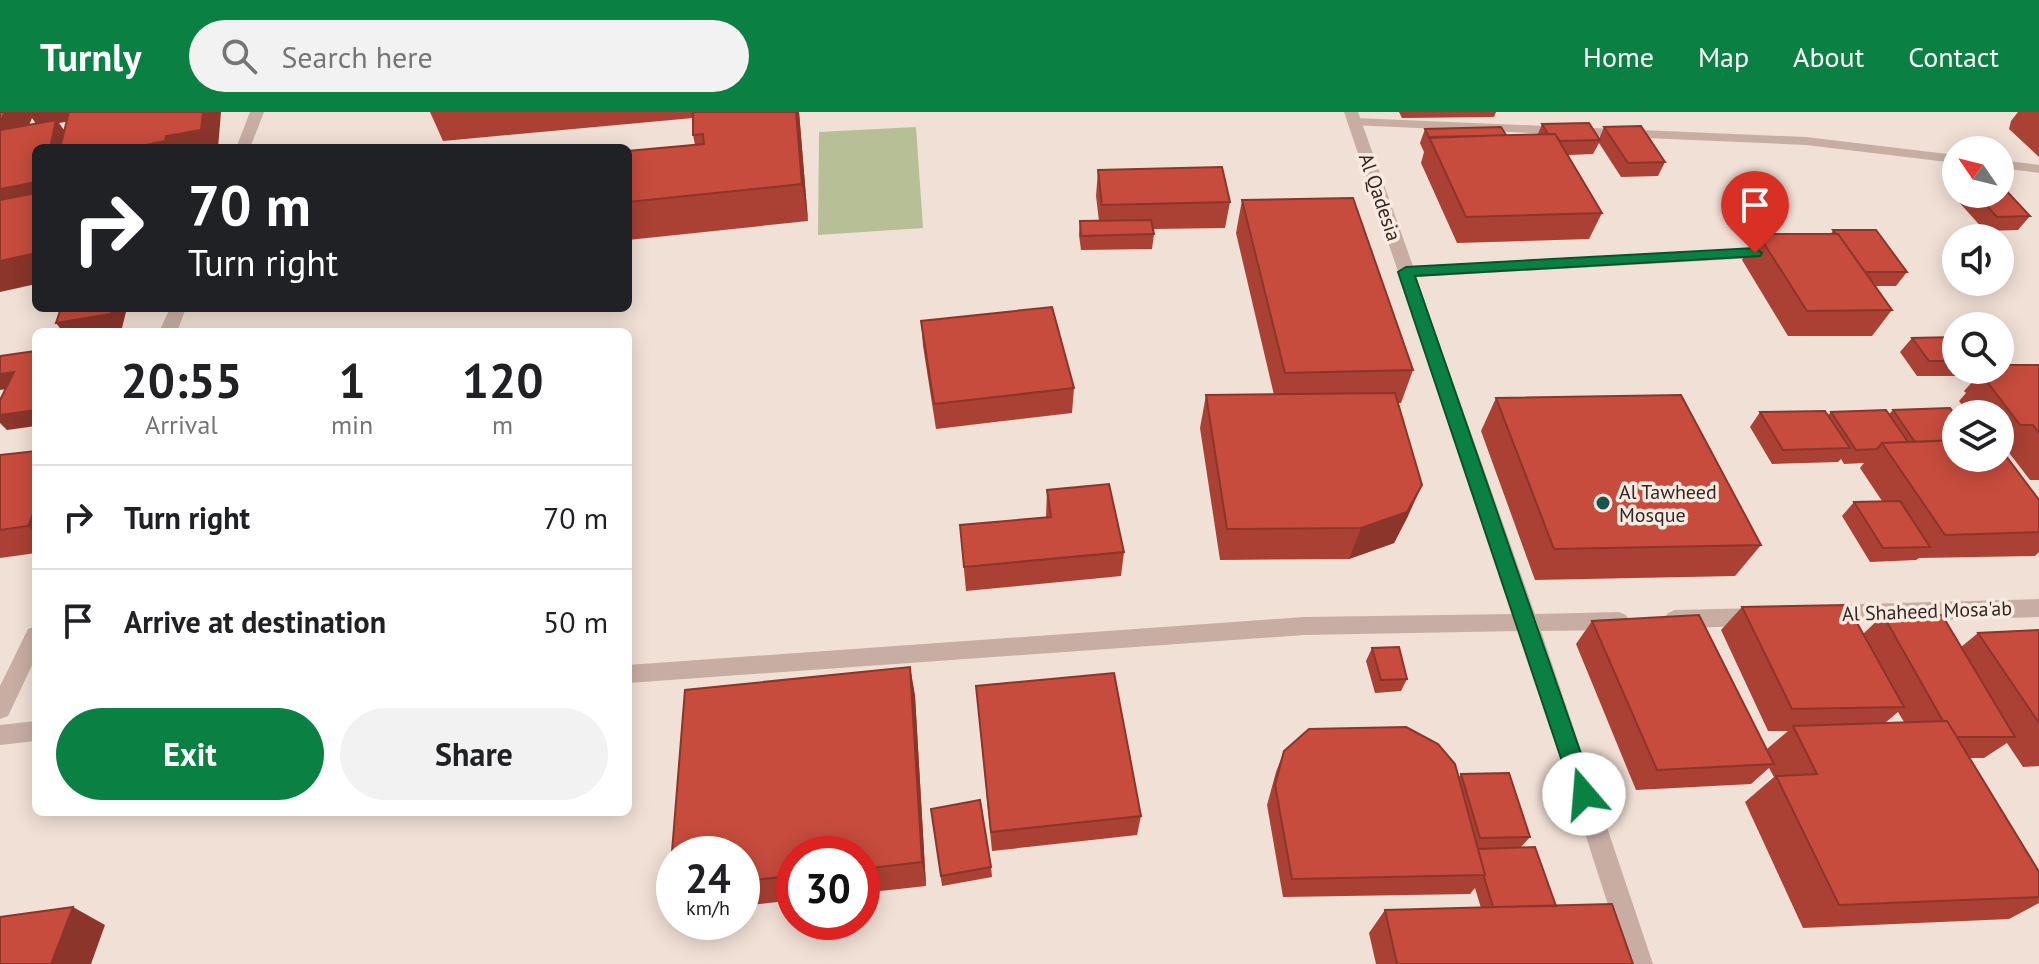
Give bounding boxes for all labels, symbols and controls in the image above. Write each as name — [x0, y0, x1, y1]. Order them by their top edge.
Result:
search box — [189, 20, 749, 92]
text: Turnly — [40, 32, 141, 81]
icon: search — [217, 34, 261, 78]
text: Search here — [281, 37, 433, 76]
text: Home — [1583, 38, 1654, 75]
text: Map — [1698, 38, 1749, 75]
text: About — [1793, 38, 1864, 75]
text: Contact — [1908, 38, 1999, 75]
north arrow — [1942, 136, 2014, 208]
map controls — [1942, 136, 2014, 472]
street label: Al Qadesia — [1353, 150, 1407, 244]
text: 70 m — [188, 169, 311, 241]
pin — [1721, 171, 1789, 253]
icon: right — [56, 176, 160, 280]
icon: arrive — [1733, 183, 1777, 227]
button: sound — [1942, 224, 2014, 296]
text: Turn right — [188, 239, 338, 286]
button: search — [1942, 312, 2014, 384]
text: 20:55 — [121, 349, 242, 411]
text: 1 — [338, 349, 366, 411]
text: 120 — [462, 349, 543, 411]
button: layers — [1942, 400, 2014, 472]
text: Arrival — [145, 408, 218, 441]
text: min — [331, 408, 373, 441]
text: m — [492, 408, 513, 441]
place label: Al Tawheed Mosque — [1619, 479, 1717, 528]
marker: Al Tawheed Mosque — [1594, 494, 1612, 512]
icon: right — [56, 495, 100, 539]
text: Turn right — [124, 498, 250, 537]
text: 70 m — [543, 498, 608, 537]
street label: Al Shaheed Mosa'ab — [1842, 595, 2012, 627]
icon: arrive — [56, 599, 100, 643]
text: Arrive at destination — [124, 602, 386, 641]
text: 50 m — [543, 602, 608, 641]
button: Exit — [56, 708, 324, 800]
button: Share — [340, 708, 608, 800]
position arrow — [1542, 752, 1626, 836]
speed limit sign: 30 — [776, 836, 880, 940]
text: 24 — [685, 852, 731, 904]
text: km/h — [686, 895, 730, 921]

